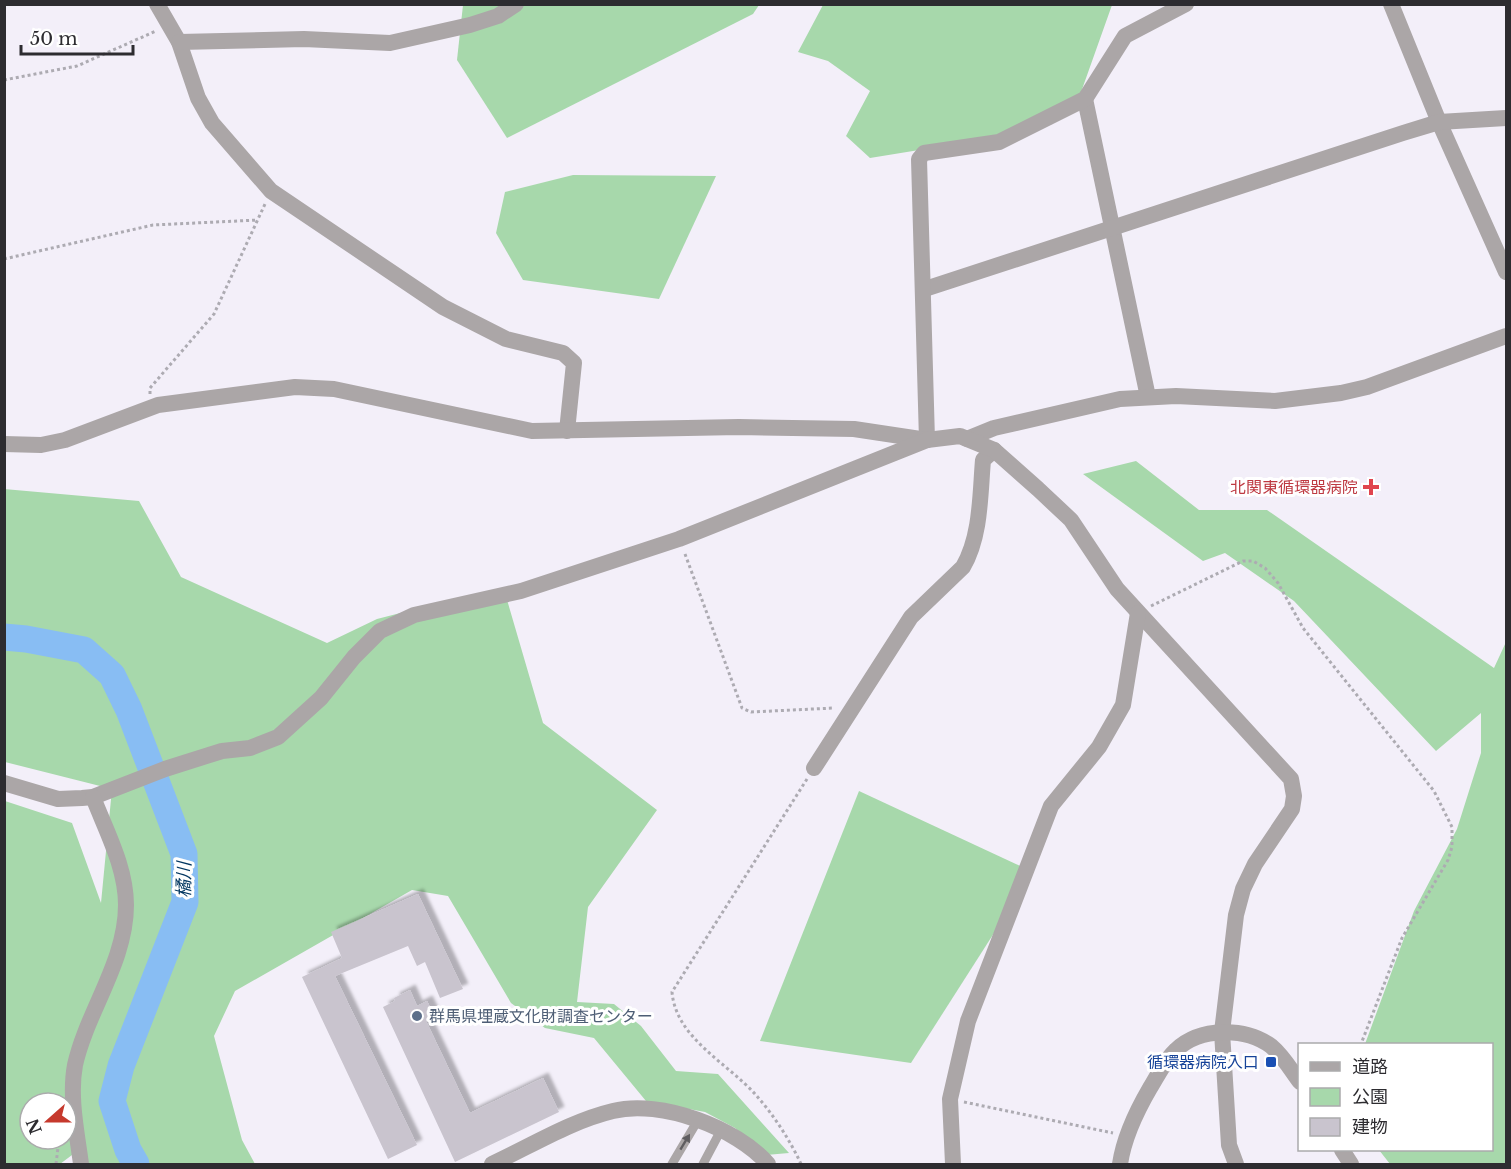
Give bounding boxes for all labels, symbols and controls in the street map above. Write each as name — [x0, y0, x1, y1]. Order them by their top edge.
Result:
scale bar — [21, 18, 134, 56]
text: 50 m — [30, 28, 78, 50]
place label: 北関東循環器病院 — [1230, 477, 1358, 497]
marker: 北関東循環器病院 — [1362, 478, 1380, 496]
water label: 橘川 — [173, 860, 195, 898]
place label: 群馬県埋蔵文化財調査センター — [429, 1006, 653, 1026]
marker: 群馬県埋蔵文化財調査センター — [410, 1009, 424, 1023]
legend — [1298, 1043, 1493, 1151]
place label: 循環器病院入口 — [1147, 1052, 1259, 1072]
marker: 循環器病院入口 — [1264, 1055, 1278, 1069]
text: 道路 — [1352, 1056, 1388, 1078]
text: 公園 — [1352, 1086, 1388, 1108]
north arrow — [18, 1091, 78, 1151]
text: N — [22, 1116, 46, 1137]
text: 建物 — [1352, 1116, 1388, 1138]
one-way arrow — [679, 1134, 690, 1150]

